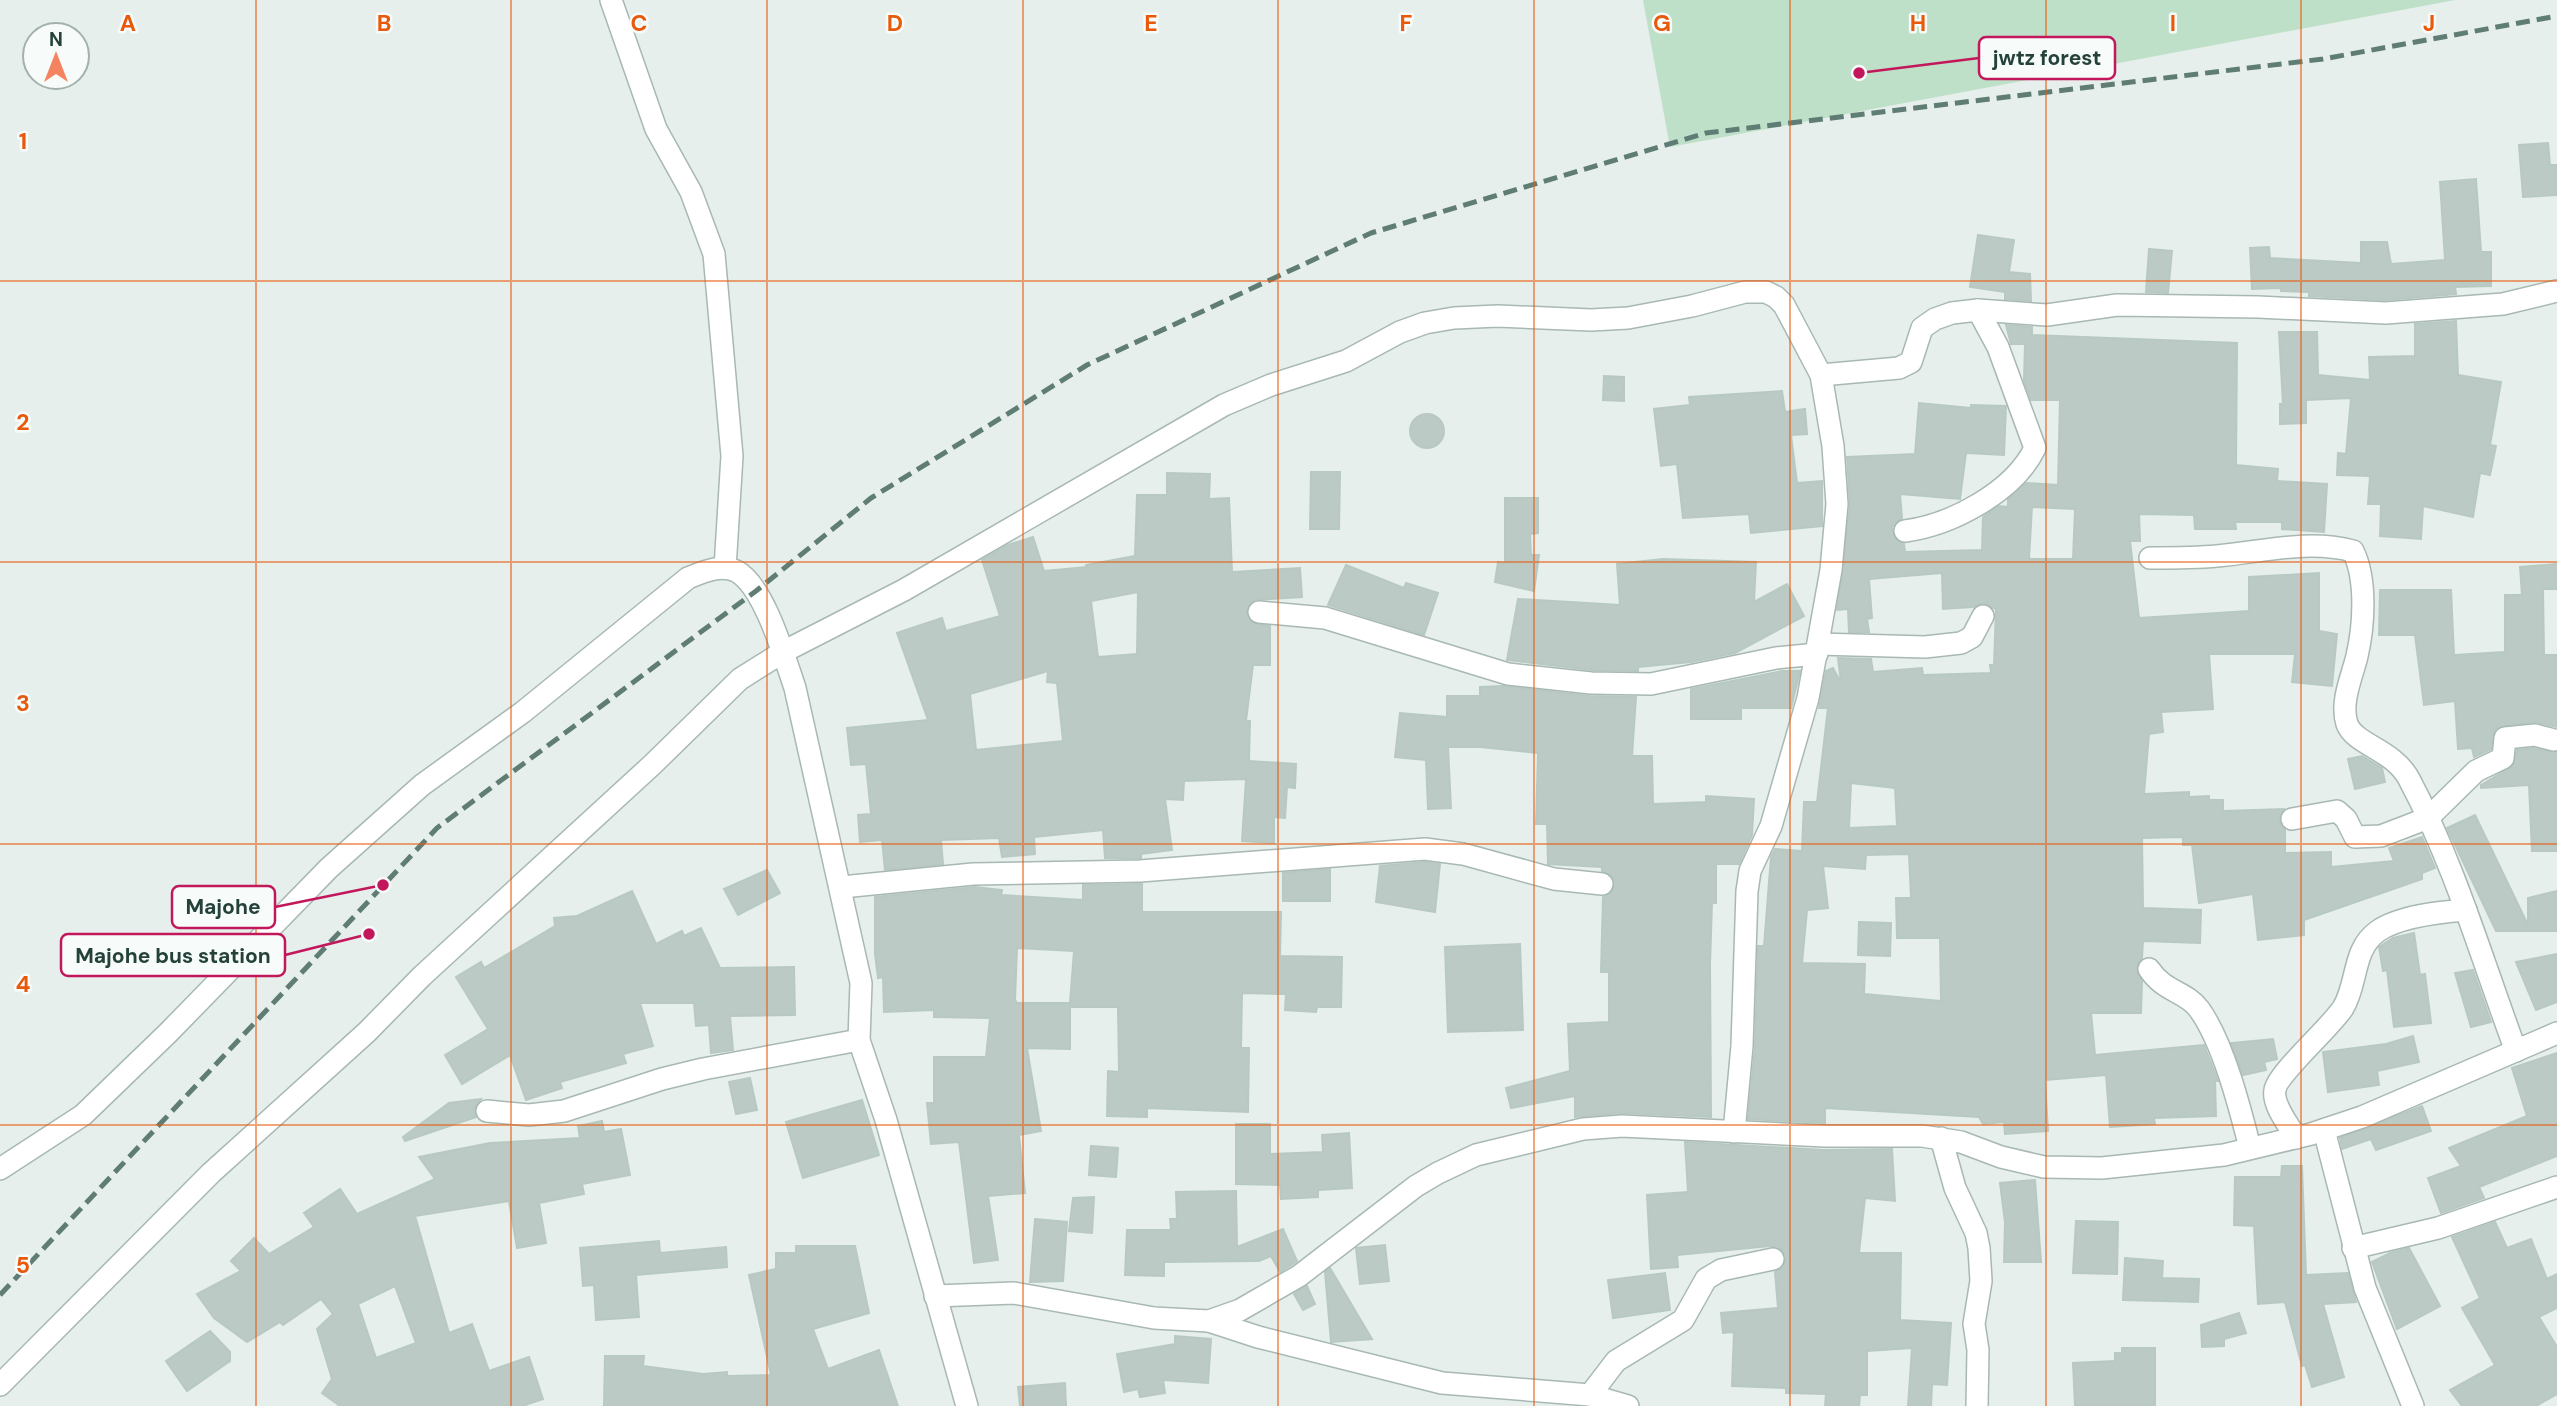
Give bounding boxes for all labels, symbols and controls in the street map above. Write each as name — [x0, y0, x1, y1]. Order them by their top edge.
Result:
text: A — [120, 8, 136, 38]
text: B — [377, 8, 391, 38]
text: C — [631, 8, 647, 38]
text: D — [887, 8, 903, 38]
text: E — [1144, 8, 1158, 38]
text: F — [1400, 8, 1413, 38]
text: G — [1653, 8, 1671, 38]
text: H — [1910, 8, 1926, 38]
text: I — [2170, 8, 2176, 38]
text: J — [2423, 8, 2435, 38]
north arrow — [21, 21, 91, 91]
text: N — [49, 27, 63, 52]
callout: jwtz forest — [1979, 37, 2115, 79]
text: jwtz forest — [1992, 44, 2101, 72]
text: 1 — [19, 126, 27, 156]
text: 2 — [16, 407, 30, 437]
text: 3 — [16, 688, 30, 718]
callout: Majohe — [172, 886, 275, 928]
text: Majohe — [185, 893, 261, 921]
callout: Majohe bus station — [61, 934, 285, 976]
text: Majohe bus station — [75, 942, 271, 970]
text: 4 — [16, 969, 31, 999]
text: 5 — [16, 1250, 30, 1280]

